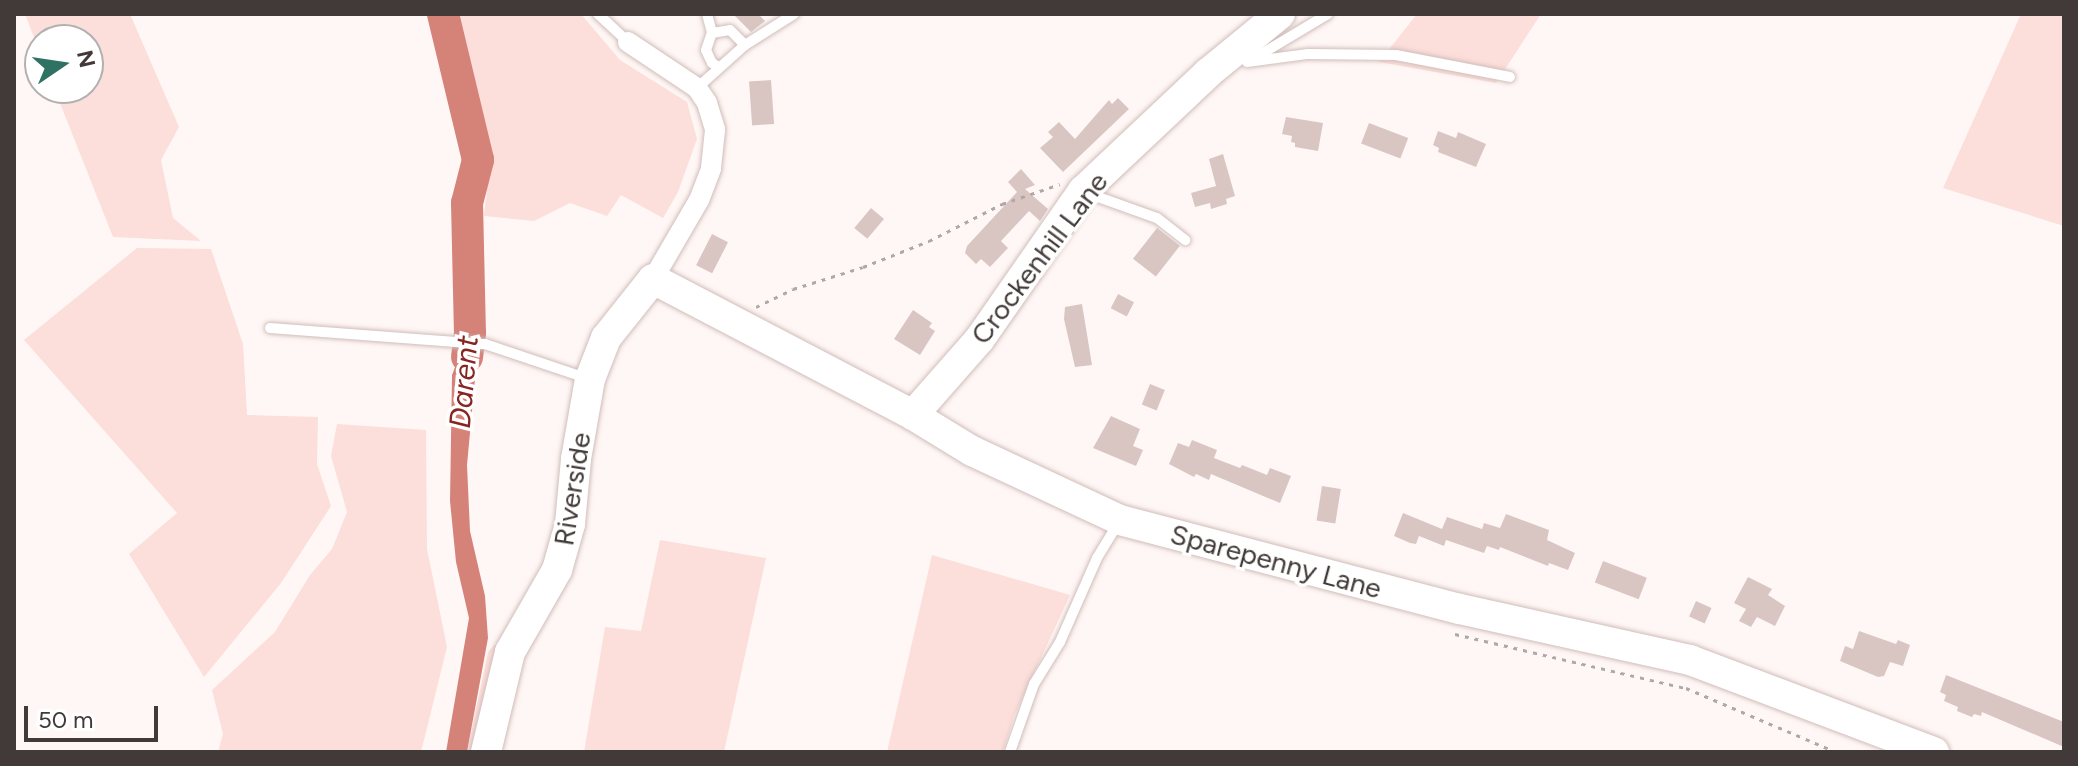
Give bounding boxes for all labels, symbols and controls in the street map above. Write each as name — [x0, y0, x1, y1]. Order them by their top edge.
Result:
north arrow — [24, 24, 104, 104]
text: N — [71, 48, 101, 70]
street label: Crockenhill Lane — [963, 165, 1115, 351]
water label: Darent — [442, 334, 486, 430]
street label: Riverside — [546, 430, 598, 548]
street label: Sparepenny Lane — [1167, 517, 1385, 605]
scale bar — [28, 690, 162, 740]
text: 50 m — [38, 705, 94, 734]

